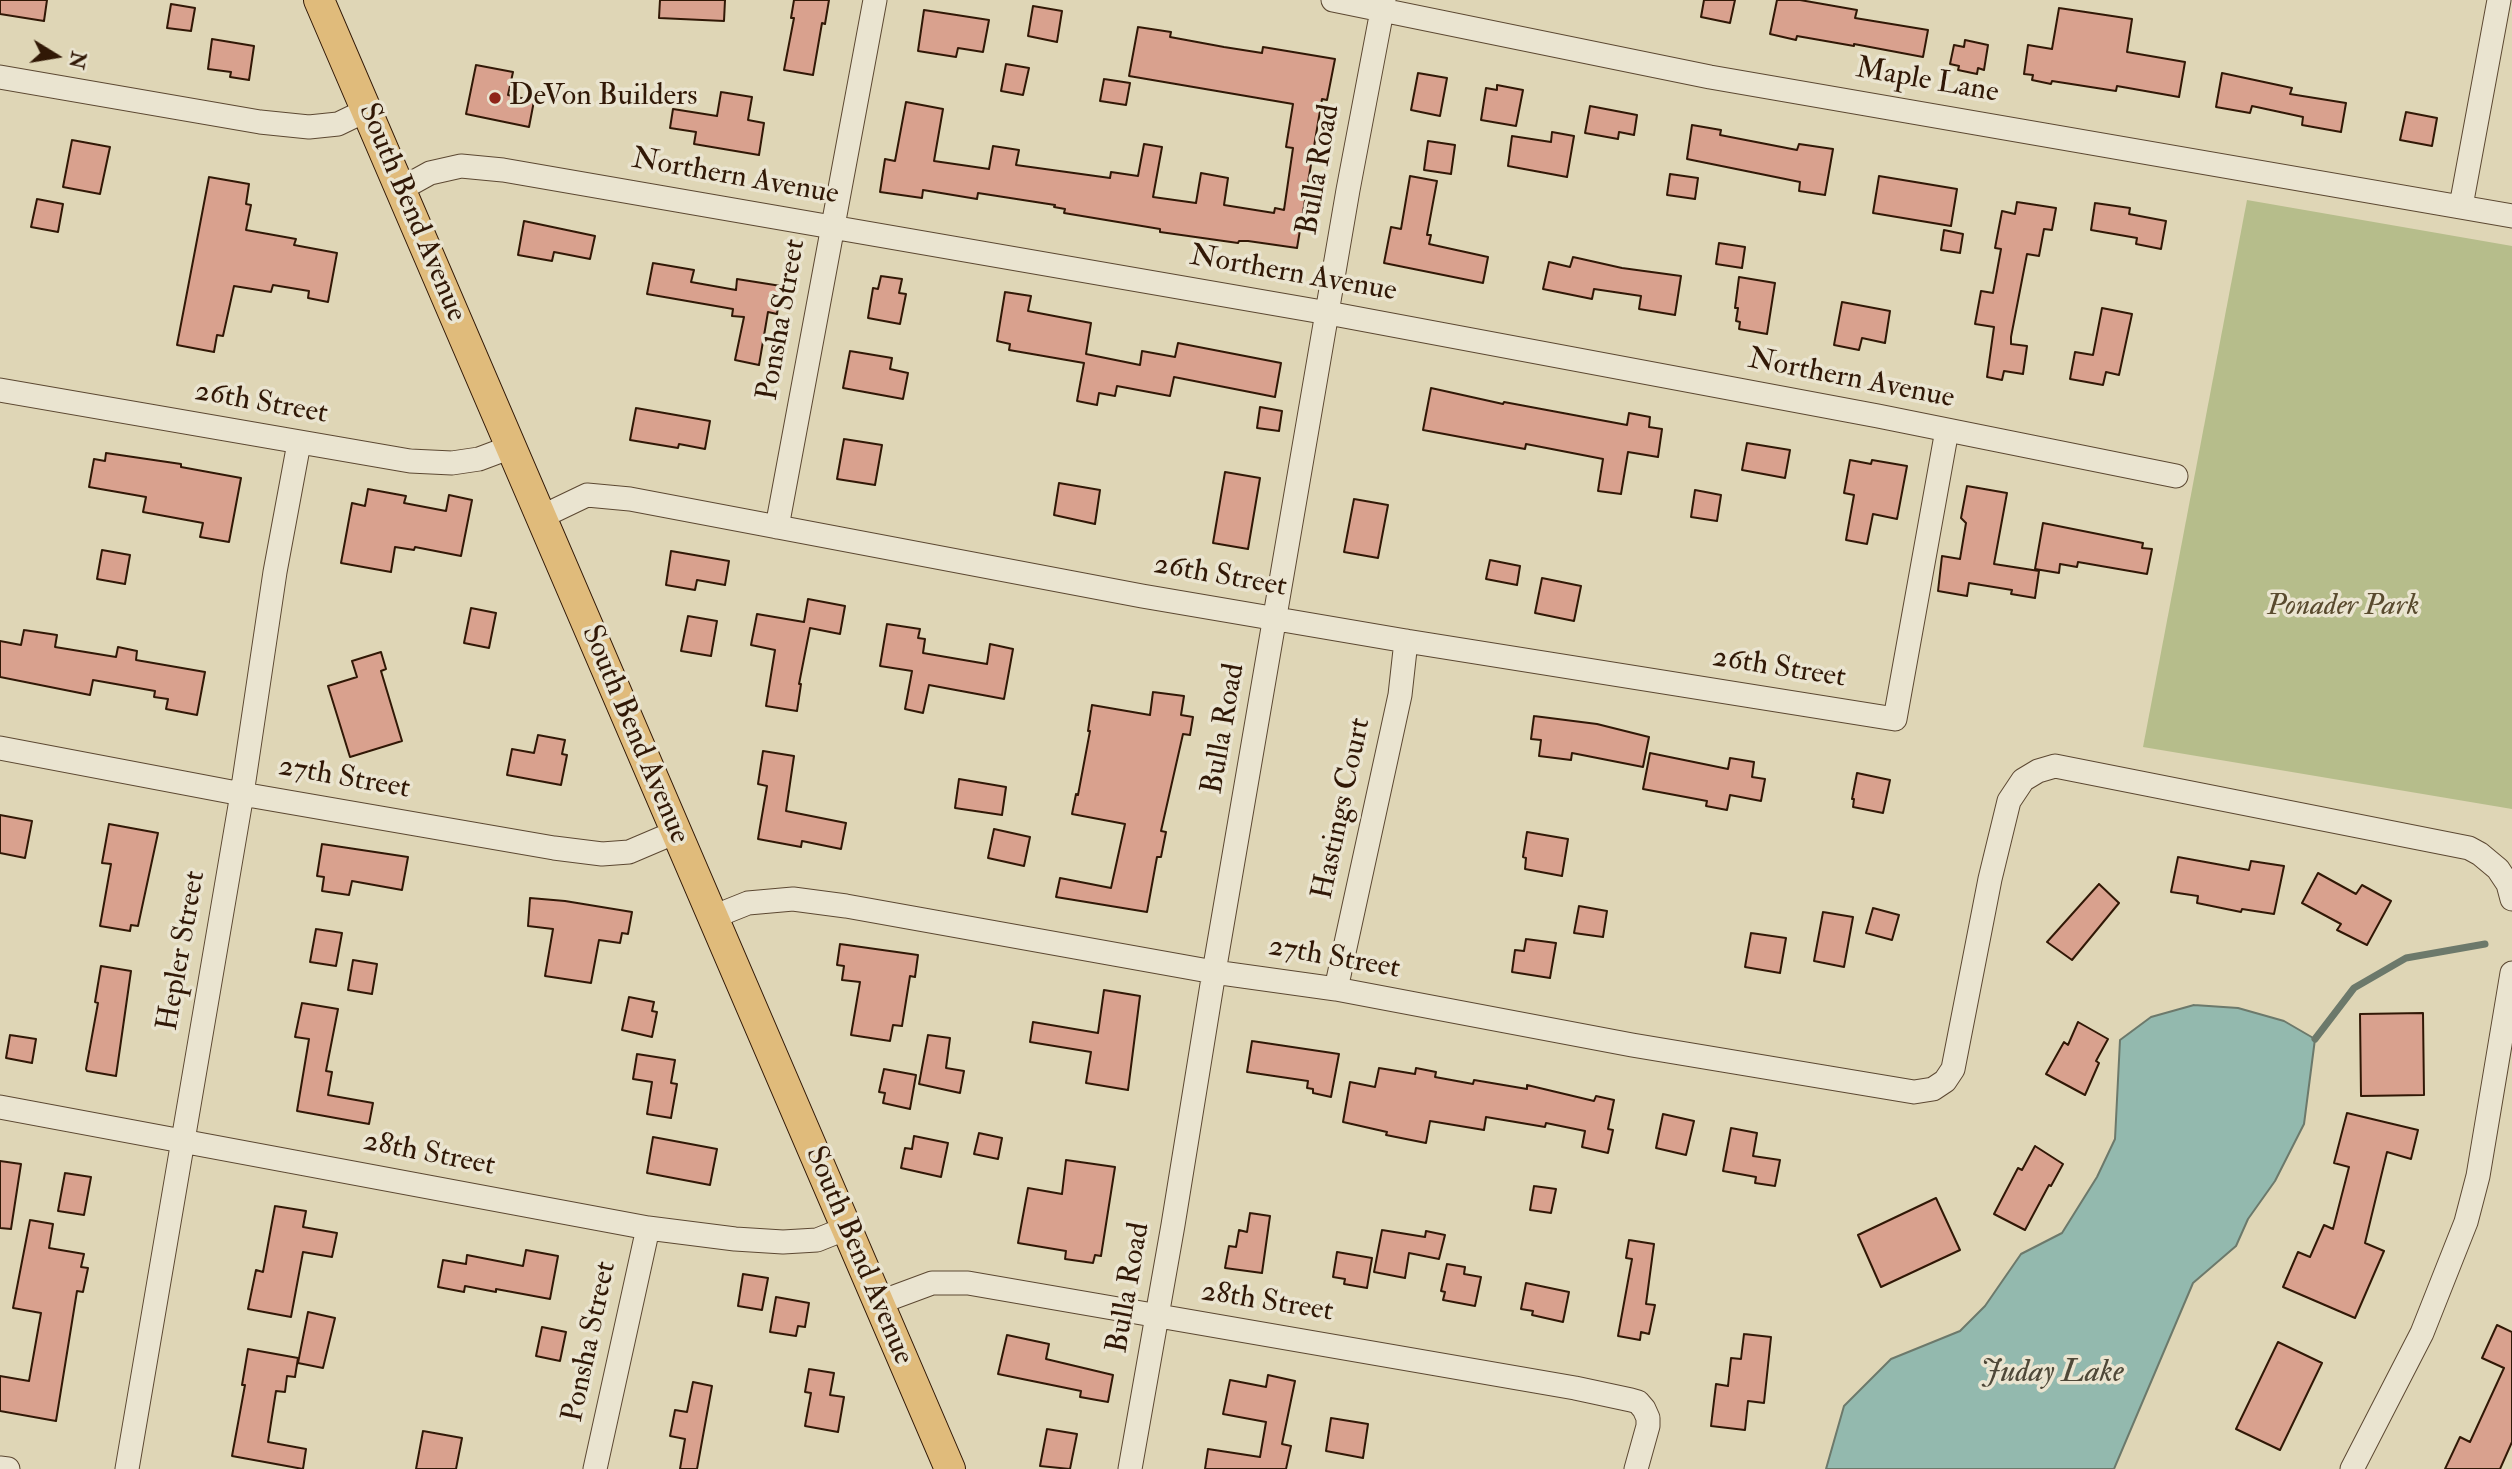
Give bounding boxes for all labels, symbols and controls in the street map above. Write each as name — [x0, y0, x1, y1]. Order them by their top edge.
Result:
north arrow — [21, 21, 91, 91]
text: N — [63, 49, 90, 71]
street label: Maple Lane — [1853, 52, 2001, 112]
place label: DeVon Builders — [509, 80, 697, 116]
marker: DeVon Builders — [487, 90, 503, 106]
street label: South Bend Avenue — [349, 98, 473, 328]
street label: Bulla Road — [1291, 102, 1349, 238]
street label: Northern Avenue — [629, 142, 841, 214]
street label: Ponsha Street — [751, 236, 815, 404]
street label: Northern Avenue — [1187, 239, 1399, 311]
street label: Northern Avenue — [1745, 342, 1957, 418]
street label: 26th Street — [192, 375, 330, 433]
street label: 26th Street — [1151, 548, 1289, 606]
park label: Ponader Park — [2267, 590, 2419, 626]
street label: South Bend Avenue — [572, 620, 696, 850]
street label: 26th Street — [1710, 641, 1848, 697]
street label: Bulla Road — [1196, 661, 1254, 797]
street label: Hastings Court — [1306, 715, 1380, 903]
street label: 27th Street — [275, 750, 413, 808]
street label: Hepler Street — [151, 868, 215, 1034]
street label: 27th Street — [1265, 930, 1403, 988]
street label: 28th Street — [360, 1125, 498, 1185]
street label: South Bend Avenue — [796, 1141, 920, 1371]
street label: Bulla Road — [1101, 1220, 1159, 1356]
street label: Ponsha Street — [556, 1258, 626, 1426]
street label: 28th Street — [1198, 1275, 1336, 1331]
water label: Juday Lake — [1980, 1355, 2124, 1393]

